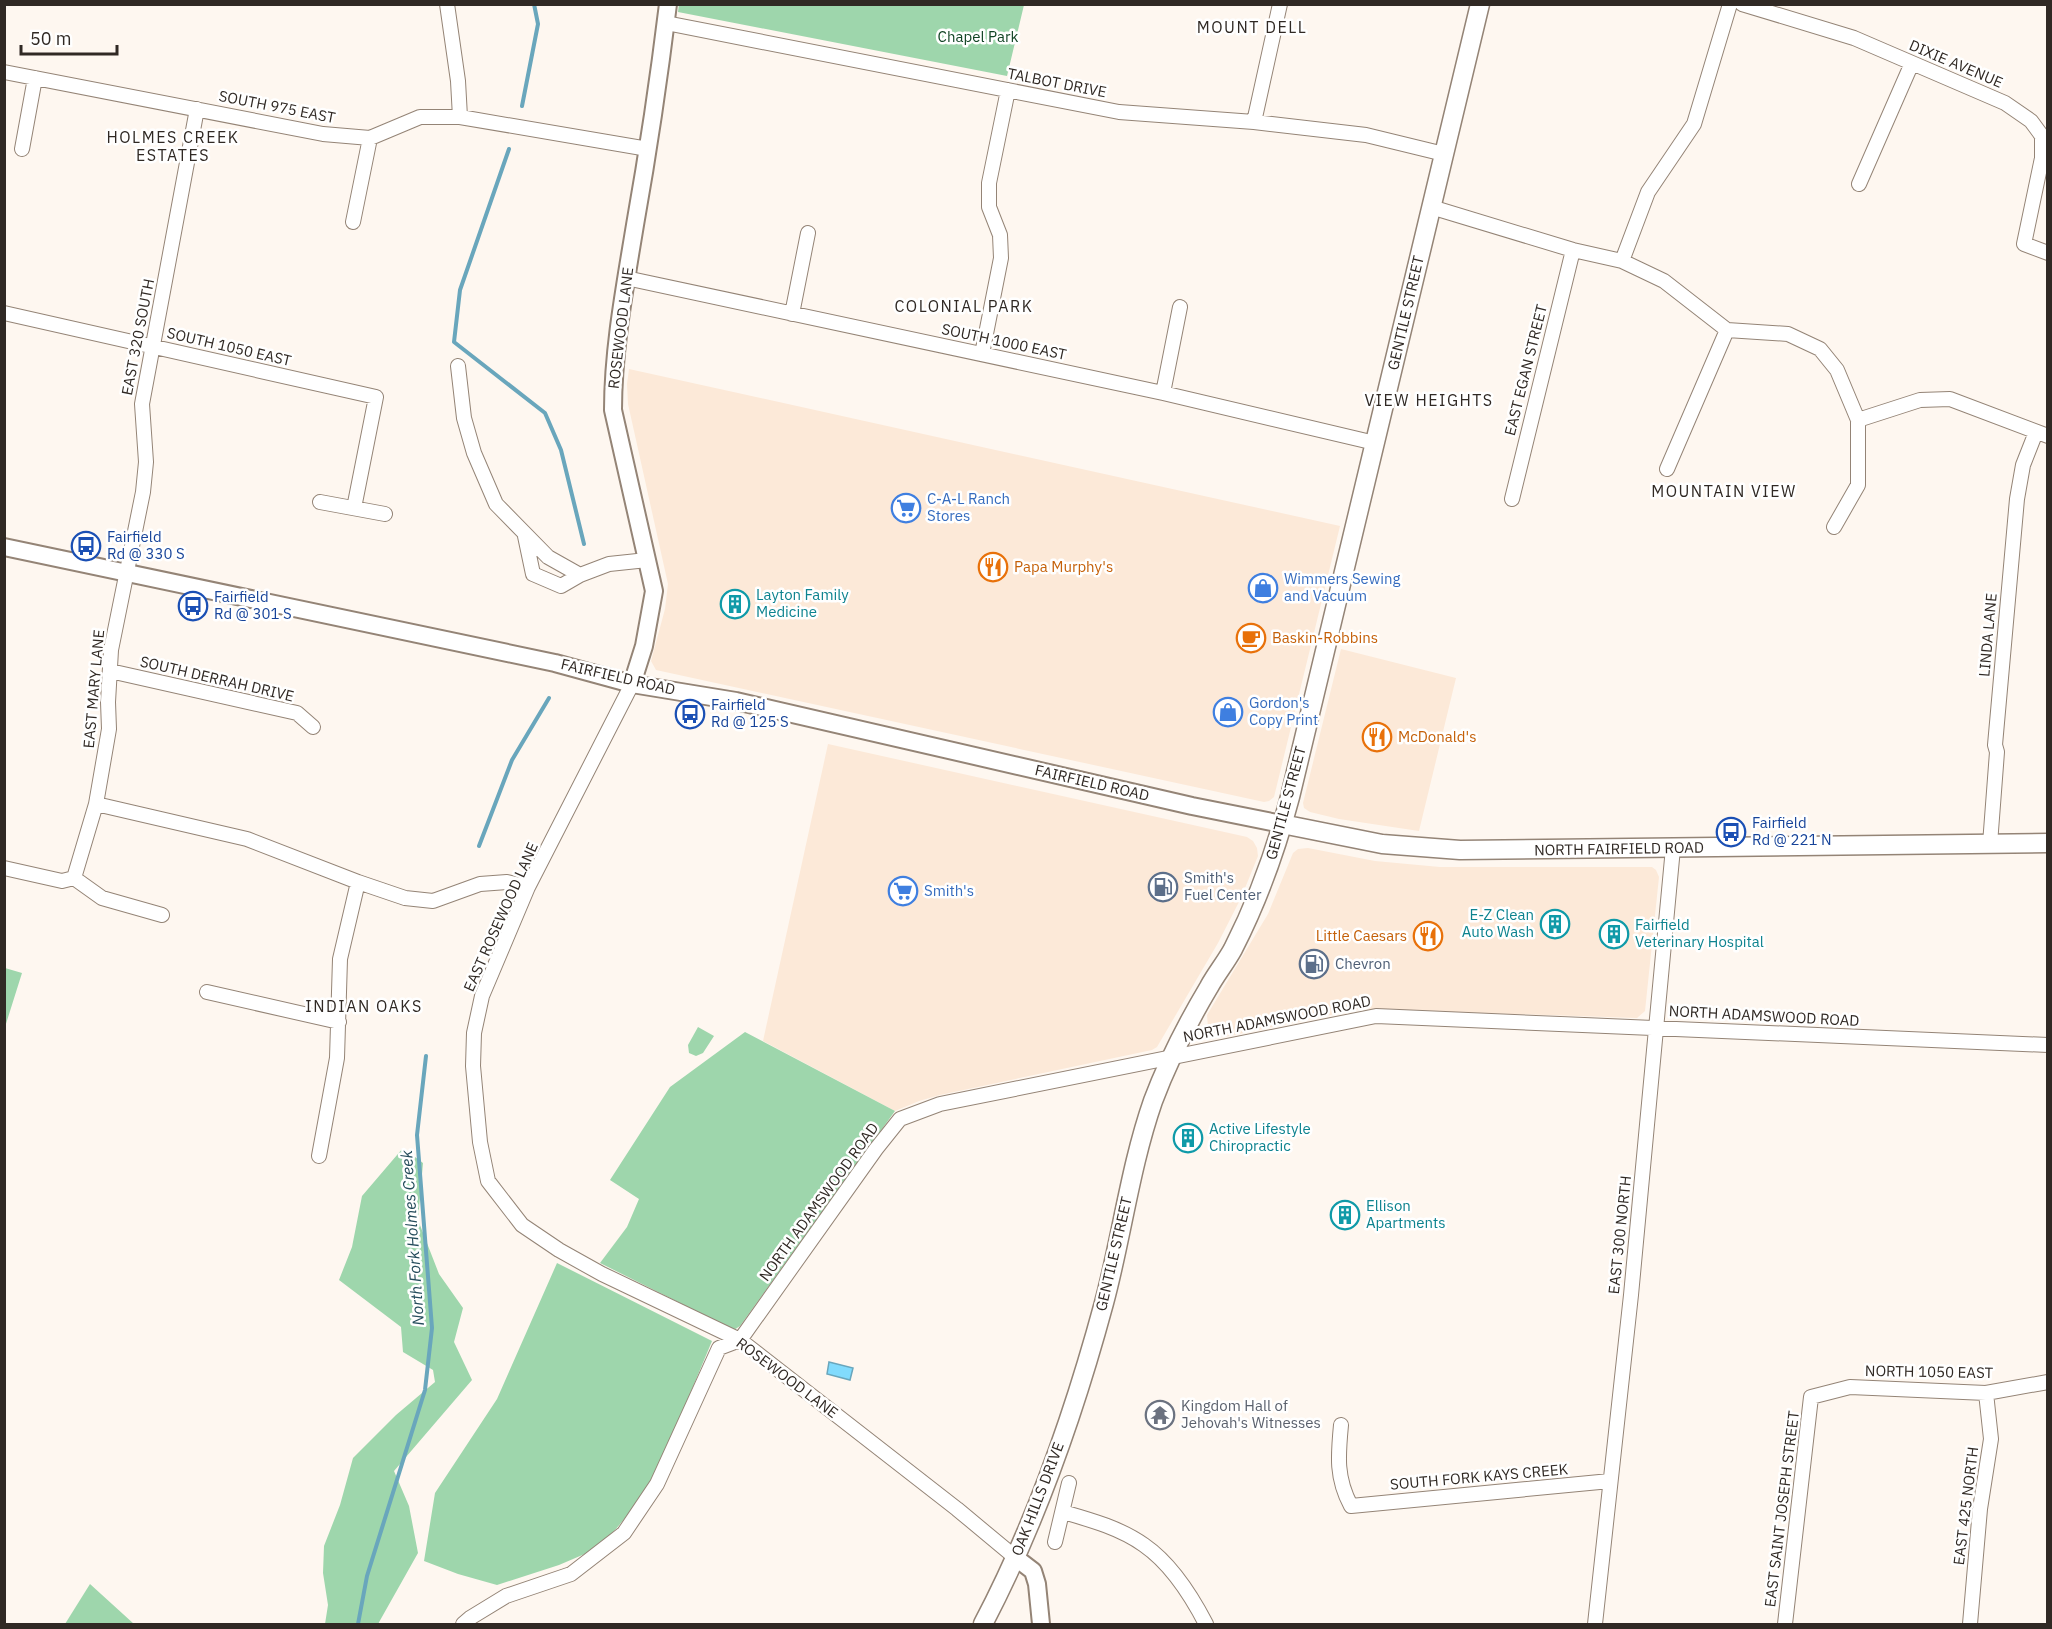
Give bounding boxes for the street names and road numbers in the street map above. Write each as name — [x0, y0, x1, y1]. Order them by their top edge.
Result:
street label: DIXIE AVENUE — [1906, 35, 2006, 92]
street label: TALBOT DRIVE — [1006, 64, 1108, 101]
street label: SOUTH 975 EAST — [217, 86, 337, 127]
street label: GENTILE STREET — [1383, 253, 1428, 372]
street label: ROSEWOOD LANE — [604, 266, 637, 390]
street label: EAST 320 SOUTH — [117, 277, 158, 397]
street label: EAST EGAN STREET — [1500, 302, 1551, 438]
street label: SOUTH 1000 EAST — [940, 319, 1069, 364]
street label: SOUTH 1050 EAST — [165, 323, 294, 370]
street label: LINDA LANE — [1974, 592, 2001, 678]
street label: EAST MARY LANE — [79, 629, 108, 749]
street label: SOUTH DERRAH DRIVE — [138, 652, 296, 705]
street label: FAIRFIELD ROAD — [559, 654, 677, 699]
street label: GENTILE STREET — [1261, 744, 1310, 862]
street label: FAIRFIELD ROAD — [1033, 760, 1151, 805]
street label: NORTH FAIRFIELD ROAD — [1534, 838, 1704, 859]
street label: EAST ROSEWOOD LANE — [459, 839, 542, 994]
street label: NORTH ADAMSWOOD ROAD — [1181, 991, 1372, 1046]
street label: NORTH ADAMSWOOD ROAD — [1668, 1001, 1860, 1030]
street label: NORTH ADAMSWOOD ROAD — [755, 1119, 882, 1285]
street label: EAST 300 NORTH — [1604, 1175, 1635, 1295]
street label: GENTILE STREET — [1091, 1194, 1136, 1313]
street label: ROSEWOOD LANE — [733, 1333, 842, 1422]
street label: NORTH 1050 EAST — [1865, 1361, 1994, 1382]
street label: EAST SAINT JOSEPH STREET — [1760, 1409, 1803, 1608]
street label: OAK HILLS DRIVE — [1007, 1439, 1068, 1558]
street label: EAST 425 NORTH — [1949, 1446, 1982, 1566]
street label: SOUTH FORK KAYS CREEK — [1389, 1459, 1569, 1494]

